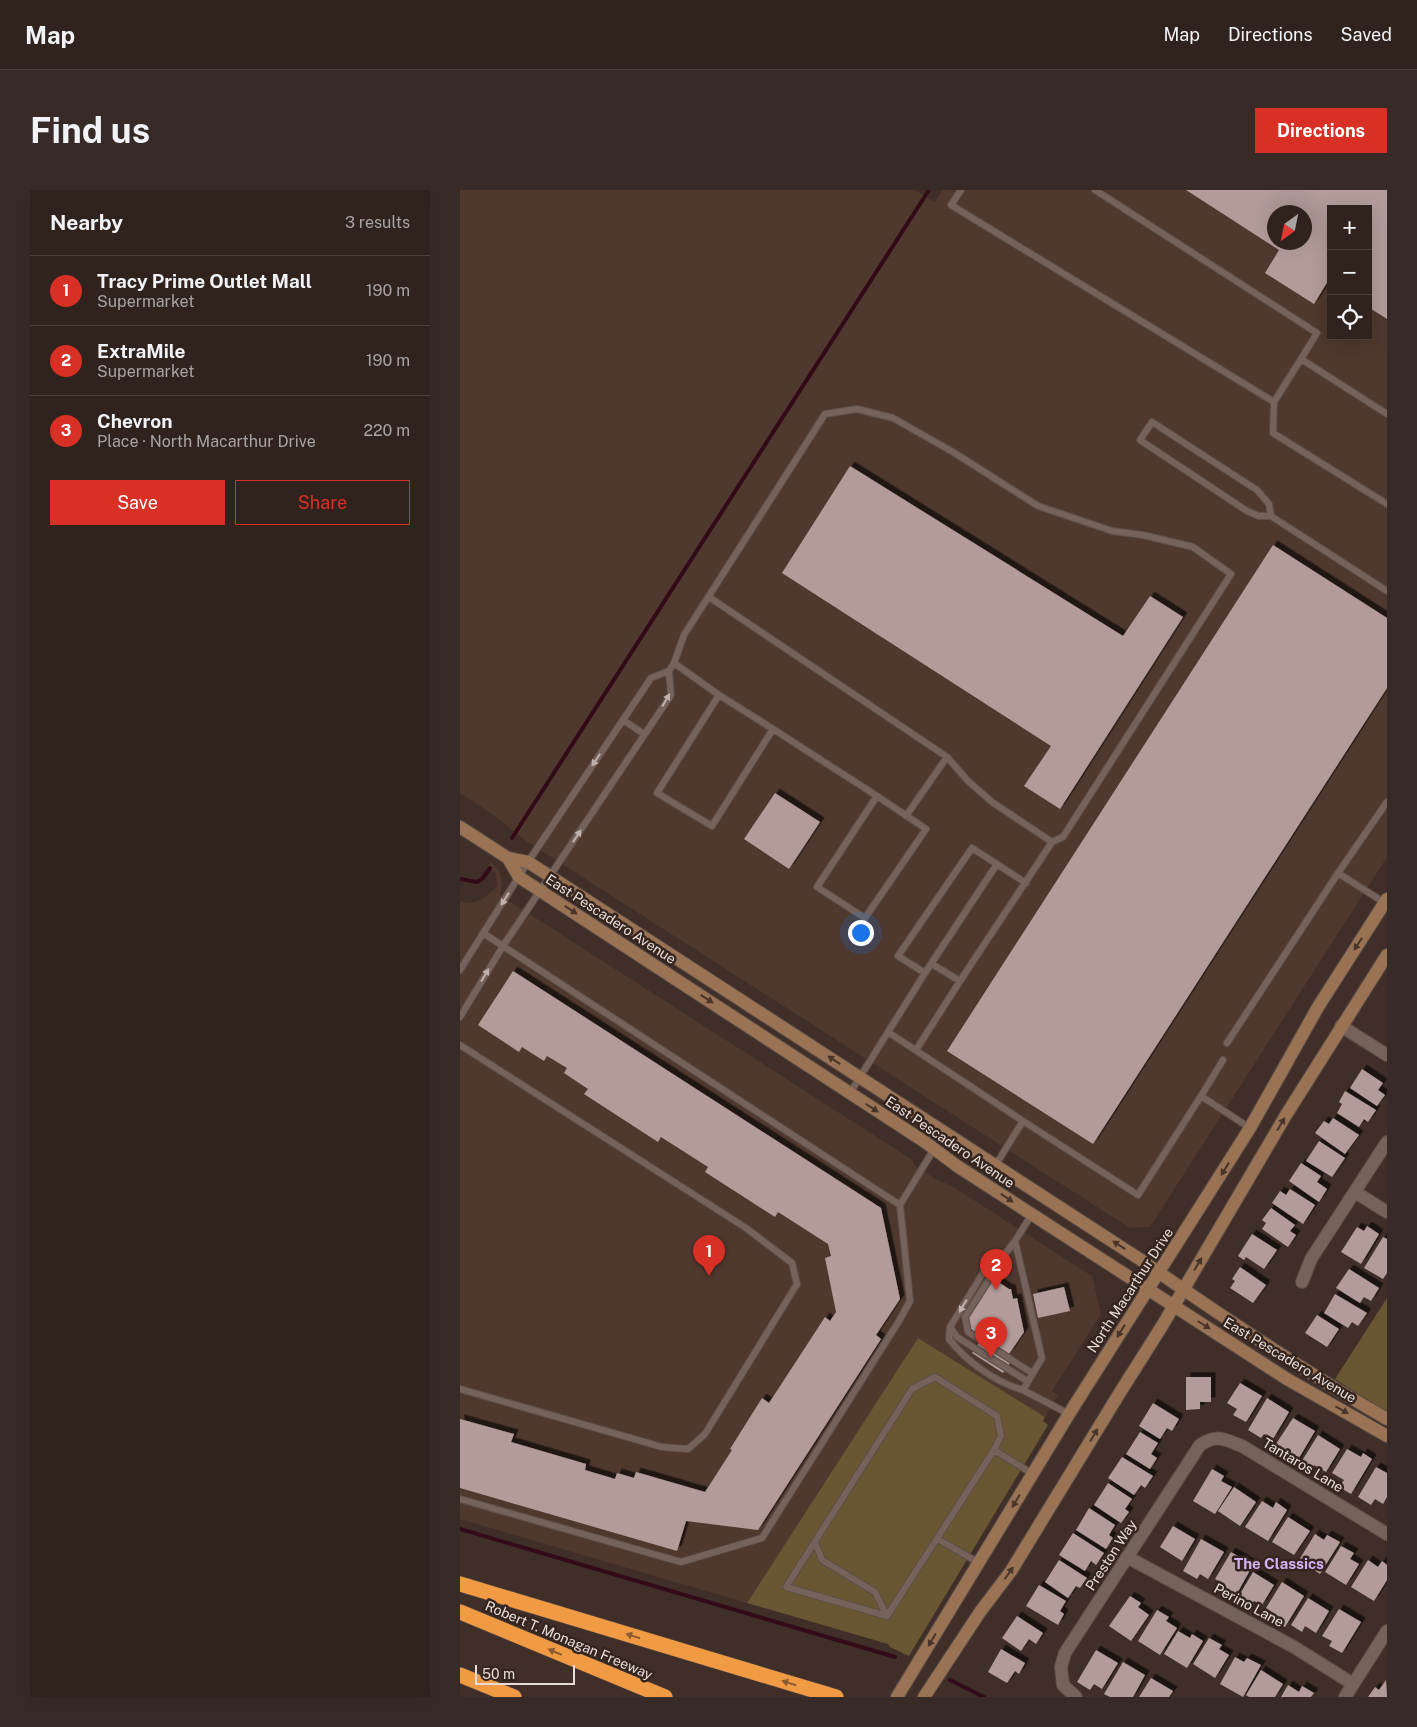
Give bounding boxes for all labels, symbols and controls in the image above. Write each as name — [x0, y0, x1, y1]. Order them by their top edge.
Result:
text: Map — [25, 21, 75, 49]
text: Map — [1163, 24, 1200, 45]
text: Directions — [1228, 24, 1313, 45]
text: Saved — [1341, 24, 1392, 45]
button: Directions — [1255, 108, 1387, 153]
text: Find us — [30, 110, 150, 151]
north arrow — [1267, 205, 1312, 250]
map controls — [1327, 205, 1372, 340]
button: + — [1327, 205, 1372, 250]
text: Nearby — [50, 210, 123, 235]
text: 3 results — [345, 213, 410, 232]
button: − — [1327, 250, 1372, 295]
text: Tracy Prime Outlet Mall — [97, 270, 312, 292]
text: 1 — [63, 281, 69, 300]
text: 190 m — [366, 281, 410, 300]
text: Supermarket — [97, 292, 194, 311]
button: locate — [1327, 295, 1372, 340]
text: ExtraMile — [97, 340, 185, 362]
text: 2 — [61, 351, 71, 370]
text: 190 m — [366, 351, 410, 370]
text: Supermarket — [97, 362, 194, 381]
text: Chevron — [97, 410, 172, 432]
text: 3 — [61, 421, 71, 440]
text: 220 m — [363, 421, 410, 440]
text: Place · North Macarthur Drive — [97, 432, 316, 451]
button: Save — [50, 480, 225, 525]
button: Share — [235, 480, 410, 525]
one-way arrow — [661, 693, 670, 707]
one-way arrow — [591, 754, 601, 767]
one-way arrow — [572, 829, 582, 842]
street label: East Pescadero Avenue — [543, 871, 679, 967]
one-way arrow — [500, 892, 509, 905]
one-way arrow — [564, 906, 578, 915]
your location — [848, 920, 874, 946]
one-way arrow — [1353, 938, 1363, 951]
one-way arrow — [481, 969, 490, 982]
one-way arrow — [700, 995, 714, 1004]
one-way arrow — [827, 1055, 841, 1065]
street label: East Pescadero Avenue — [883, 1093, 1018, 1191]
one-way arrow — [866, 1103, 879, 1112]
one-way arrow — [1276, 1118, 1285, 1131]
one-way arrow — [1220, 1162, 1229, 1176]
one-way arrow — [1000, 1194, 1014, 1203]
street label: North Macarthur Drive — [1084, 1225, 1176, 1355]
pin: 1 — [693, 1235, 725, 1276]
one-way arrow — [1112, 1241, 1125, 1250]
pin: 2 — [980, 1249, 1012, 1290]
one-way arrow — [1193, 1258, 1202, 1271]
one-way arrow — [959, 1299, 968, 1312]
street label: East Pescadero Avenue — [1221, 1314, 1359, 1406]
pin: 3 — [975, 1317, 1007, 1358]
one-way arrow — [1197, 1320, 1210, 1330]
one-way arrow — [1116, 1324, 1126, 1337]
one-way arrow — [1334, 1406, 1349, 1414]
one-way arrow — [1089, 1428, 1098, 1441]
street label: Tantaros Lane — [1260, 1435, 1346, 1495]
one-way arrow — [1012, 1494, 1021, 1508]
street label: Preston Way — [1082, 1516, 1140, 1593]
district label: The Classics — [1234, 1555, 1324, 1572]
one-way arrow — [1004, 1566, 1014, 1580]
street label: Perino Lane — [1211, 1580, 1287, 1630]
street label: Robert T. Monagan Freeway — [483, 1597, 656, 1683]
one-way arrow — [626, 1632, 641, 1640]
one-way arrow — [928, 1633, 937, 1647]
one-way arrow — [548, 1647, 562, 1655]
scale bar — [475, 1662, 575, 1685]
text: 50 m — [482, 1666, 515, 1682]
one-way arrow — [781, 1678, 796, 1686]

